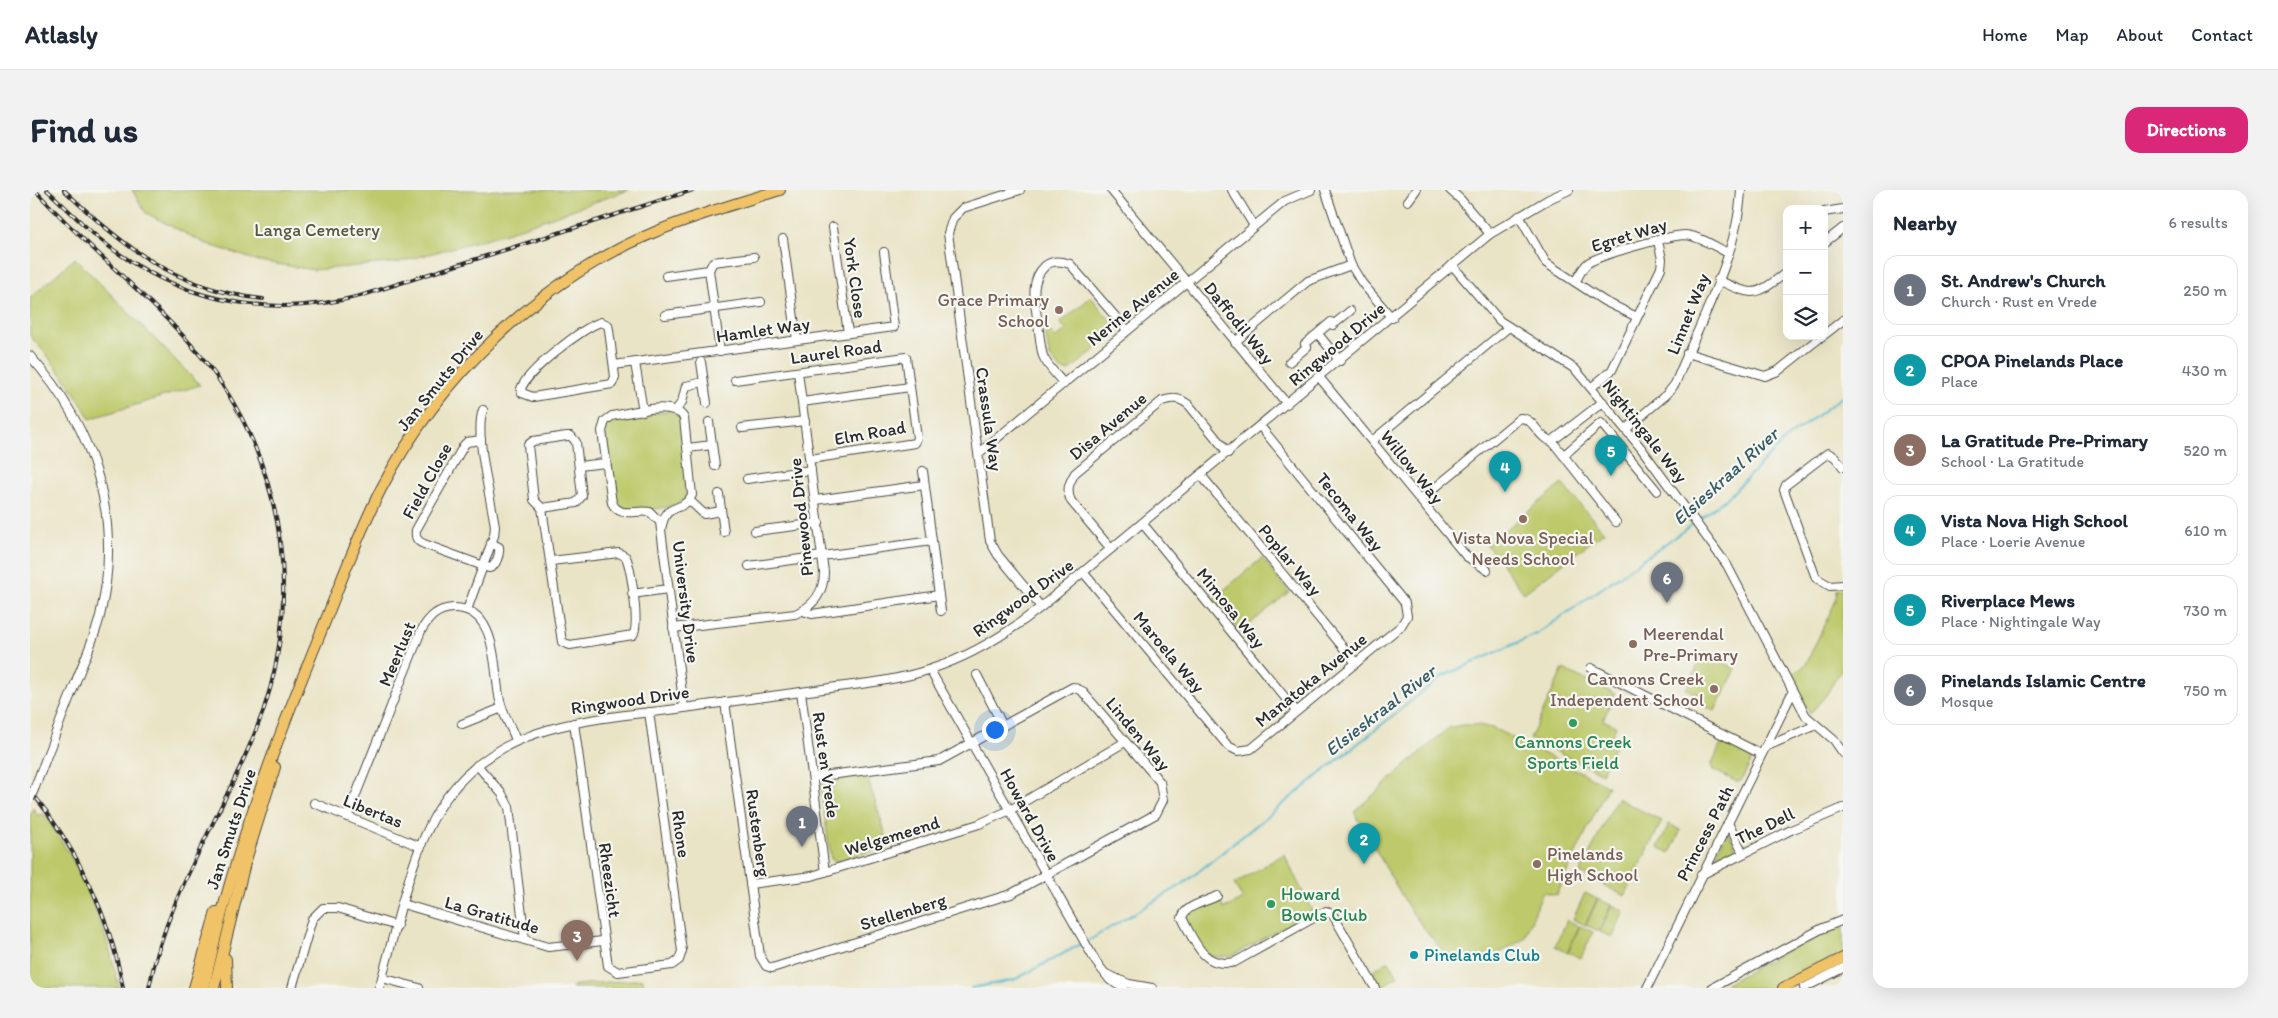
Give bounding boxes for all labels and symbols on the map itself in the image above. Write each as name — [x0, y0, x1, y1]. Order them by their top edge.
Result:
street label: Egret Way — [1588, 213, 1670, 257]
park label: Langa Cemetery — [254, 219, 380, 241]
street label: York Close — [838, 236, 872, 320]
street label: Nerine Avenue — [1083, 263, 1183, 351]
street label: Linnet Way — [1662, 269, 1715, 358]
street label: Daffodil Way — [1199, 277, 1279, 369]
place label: Grace Primary School — [937, 289, 1049, 332]
street label: Ringwood Drive — [1284, 297, 1390, 391]
marker: Grace Primary School — [1053, 304, 1065, 316]
street label: Hamlet Way — [715, 312, 812, 347]
street label: Jan Smuts Drive — [392, 324, 488, 436]
street label: Laurel Road — [789, 335, 883, 369]
street label: Crassula Way — [971, 366, 1007, 473]
street label: Nightingale Way — [1598, 375, 1693, 488]
street label: Disa Avenue — [1065, 387, 1151, 465]
street label: Elm Road — [833, 416, 908, 450]
water label: Elsieskraal River — [1668, 422, 1784, 530]
street label: Willow Way — [1376, 426, 1449, 509]
pin: 5 — [1595, 435, 1627, 476]
street label: Field Close — [397, 439, 457, 523]
pin: 4 — [1489, 451, 1521, 492]
street label: Pinewood Drive — [784, 457, 818, 577]
street label: Tecoma Way — [1312, 468, 1389, 556]
marker: Vista Nova Special Needs School — [1517, 513, 1529, 525]
street label: Poplar Way — [1254, 520, 1327, 601]
place label: Vista Nova Special Needs School — [1452, 527, 1594, 570]
street label: University Drive — [668, 540, 704, 664]
street label: Ringwood Drive — [968, 554, 1078, 642]
pin: 6 — [1651, 562, 1683, 603]
street label: Mimosa Way — [1192, 563, 1270, 653]
street label: Maroela Way — [1129, 607, 1210, 698]
street label: Meerlust — [374, 618, 421, 690]
place label: Meerendal Pre-Primary — [1643, 623, 1739, 666]
street label: Manatoka Avenue — [1251, 628, 1371, 732]
marker: Meerendal Pre-Primary — [1627, 638, 1639, 650]
water label: Elsieskraal River — [1320, 659, 1442, 761]
place label: Cannons Creek Independent School — [1550, 668, 1705, 711]
street label: Ringwood Drive — [569, 681, 691, 719]
marker: Cannons Creek Independent School — [1708, 683, 1720, 695]
street label: Linden Way — [1101, 693, 1176, 776]
street label: Rust en Vrede — [808, 710, 844, 820]
your location — [982, 717, 1008, 743]
marker: Cannons Creek Sports Field — [1567, 717, 1579, 729]
place label: Cannons Creek Sports Field — [1514, 731, 1632, 774]
street label: Howard Drive — [995, 764, 1065, 866]
street label: Jan Smuts Drive — [201, 766, 261, 892]
street label: Princess Path — [1671, 781, 1739, 885]
street label: Rustenberg — [741, 788, 775, 879]
street label: Libertas — [340, 789, 406, 833]
street label: The Dell — [1732, 802, 1798, 850]
pin: 1 — [786, 806, 818, 847]
street label: Rhone — [667, 809, 695, 859]
street label: Welgemeend — [842, 811, 943, 861]
pin: 2 — [1348, 823, 1380, 864]
street label: Rheezicht — [594, 841, 626, 919]
place label: Pinelands High School — [1547, 843, 1638, 886]
marker: Pinelands High School — [1531, 858, 1543, 870]
place label: Howard Bowls Club — [1281, 883, 1367, 926]
street label: Stellenberg — [857, 888, 949, 936]
street label: La Gratitude — [442, 891, 542, 939]
marker: Howard Bowls Club — [1265, 898, 1277, 910]
pin: 3 — [561, 920, 593, 961]
place label: Pinelands Club — [1424, 944, 1540, 966]
marker: Pinelands Club — [1408, 949, 1420, 961]

